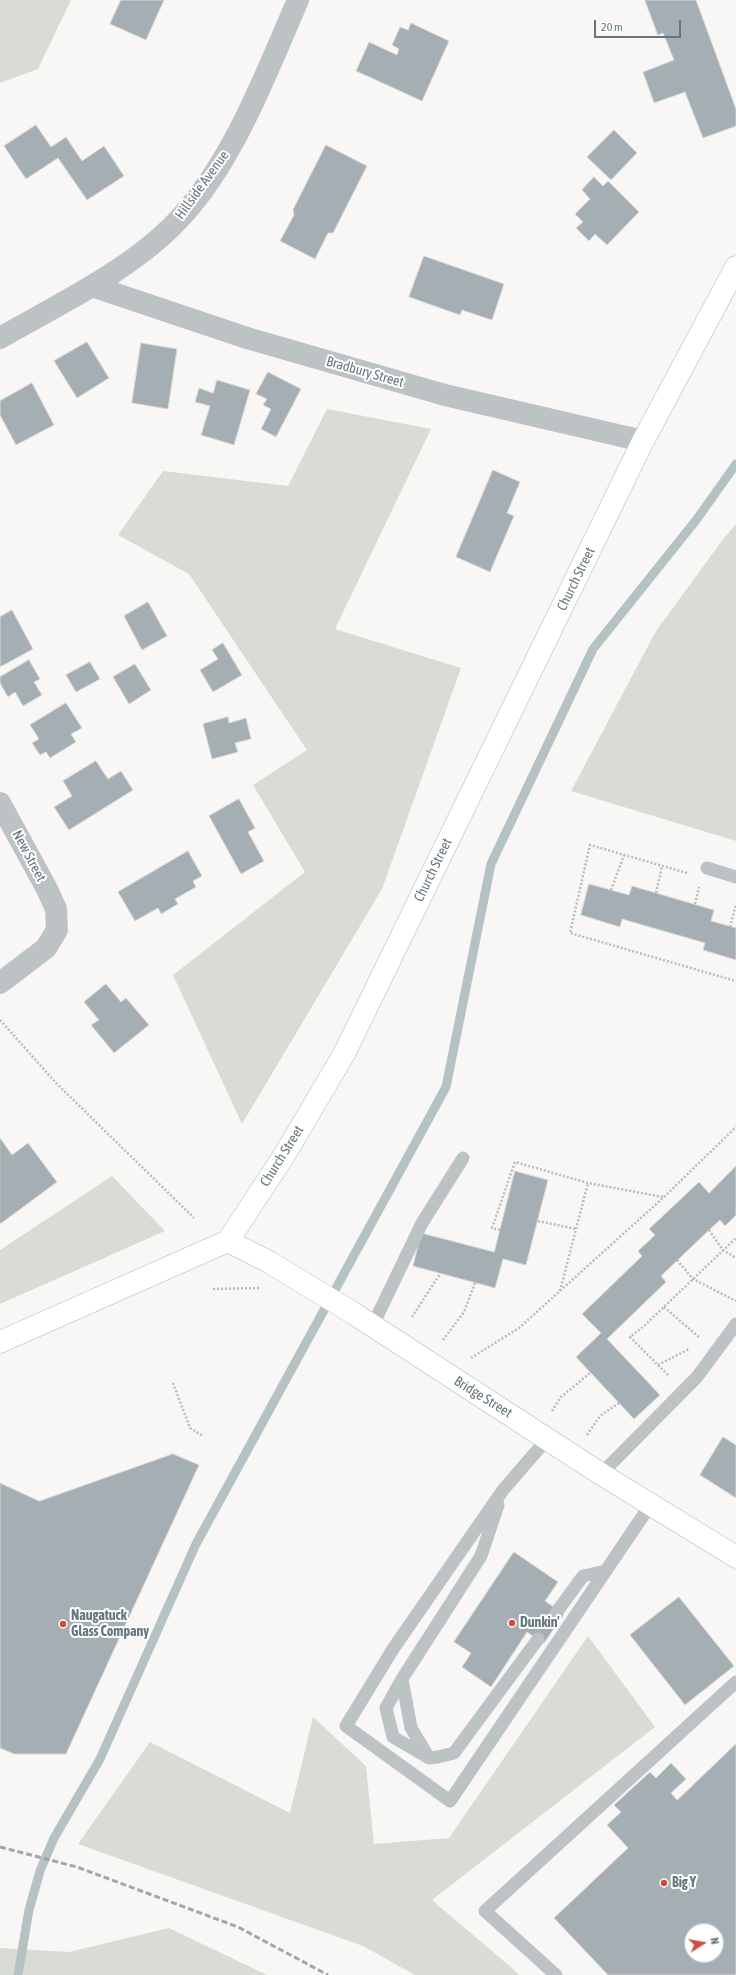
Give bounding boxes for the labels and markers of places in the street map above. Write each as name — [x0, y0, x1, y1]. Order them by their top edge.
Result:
place label: Naugatuck Glass Company — [71, 1608, 149, 1640]
place label: Dunkin' — [520, 1615, 560, 1631]
marker: Dunkin' — [507, 1618, 517, 1628]
marker: Naugatuck Glass Company — [58, 1619, 68, 1629]
place label: Big Y — [672, 1875, 696, 1891]
marker: Big Y — [659, 1878, 669, 1888]

